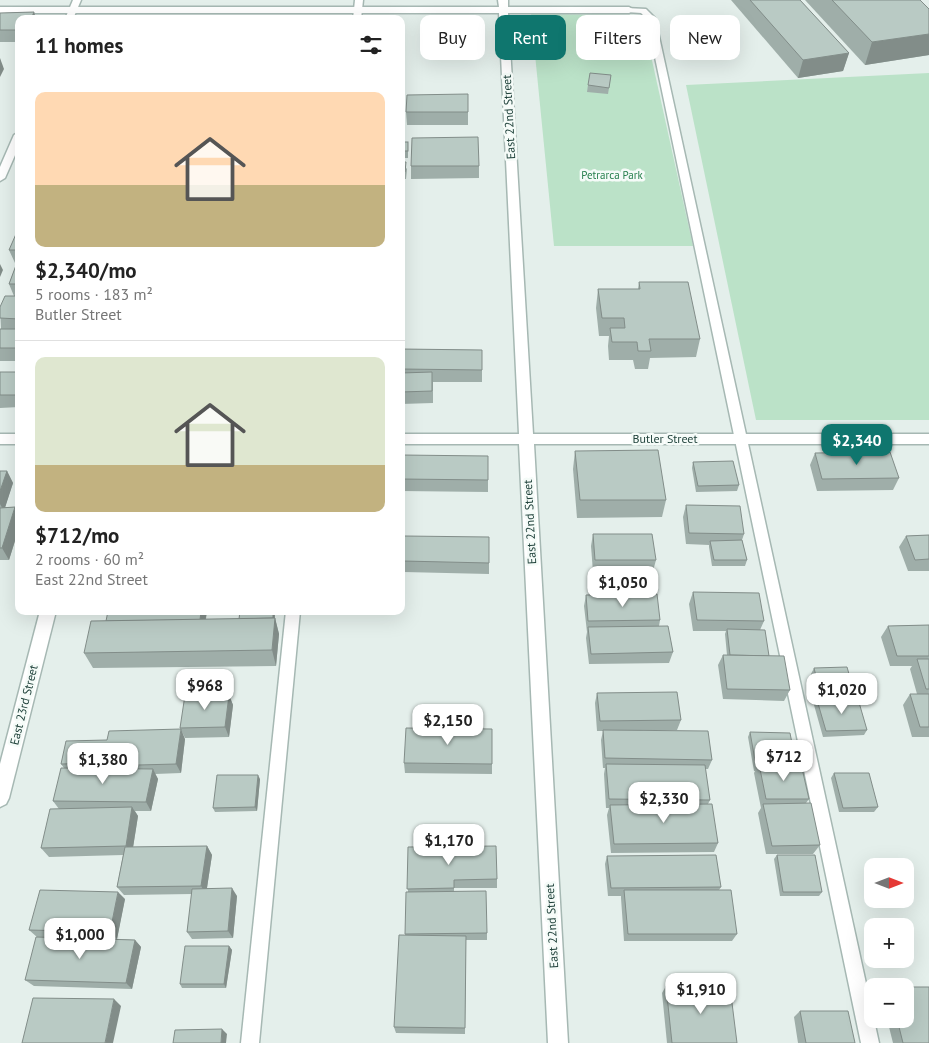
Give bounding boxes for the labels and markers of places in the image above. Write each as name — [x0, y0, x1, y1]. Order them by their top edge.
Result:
pin: $2,340 — [816, 424, 898, 466]
pin: $1,050 — [582, 566, 664, 608]
pin: $968 — [175, 668, 235, 711]
pin: $1,020 — [801, 672, 883, 715]
pin: $2,150 — [407, 704, 489, 746]
pin: $712 — [754, 740, 814, 782]
pin: $1,380 — [62, 742, 144, 785]
pin: $2,330 — [623, 782, 705, 824]
pin: $1,170 — [408, 824, 490, 866]
pin: $1,000 — [39, 918, 121, 960]
pin: $1,910 — [660, 972, 742, 1015]

